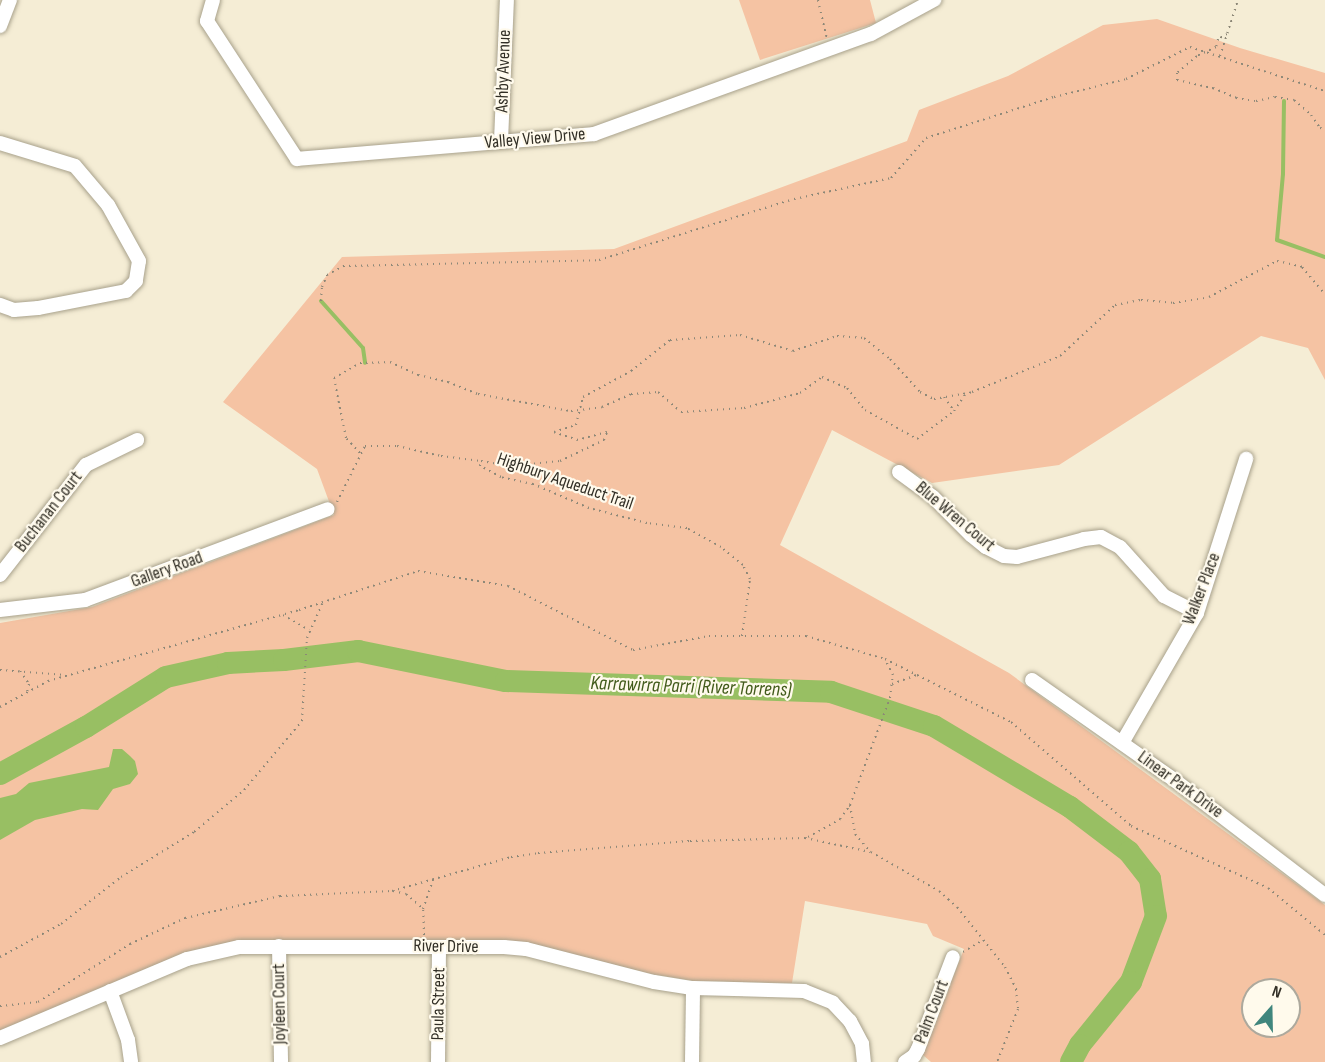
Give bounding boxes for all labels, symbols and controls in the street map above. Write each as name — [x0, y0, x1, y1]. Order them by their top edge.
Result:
street label: Ashby Avenue — [492, 29, 516, 113]
street label: Valley View Drive — [484, 124, 586, 154]
street label: Highbury Aqueduct Trail — [494, 449, 636, 515]
street label: Buchanan Court — [11, 467, 87, 557]
street label: Blue Wren Court — [911, 477, 999, 557]
street label: Gallery Road — [128, 547, 206, 593]
street label: Walker Place — [1178, 550, 1226, 628]
water label: Karrawirra Parri (River Torrens) — [590, 671, 792, 703]
street label: Linear Park Drive — [1133, 747, 1227, 823]
street label: River Drive — [413, 936, 479, 958]
street label: Joyleen Court — [268, 963, 292, 1045]
street label: Paula Street — [428, 967, 450, 1041]
street label: Palm Court — [910, 977, 954, 1047]
north arrow — [1241, 978, 1301, 1038]
text: N — [1269, 982, 1284, 1003]

